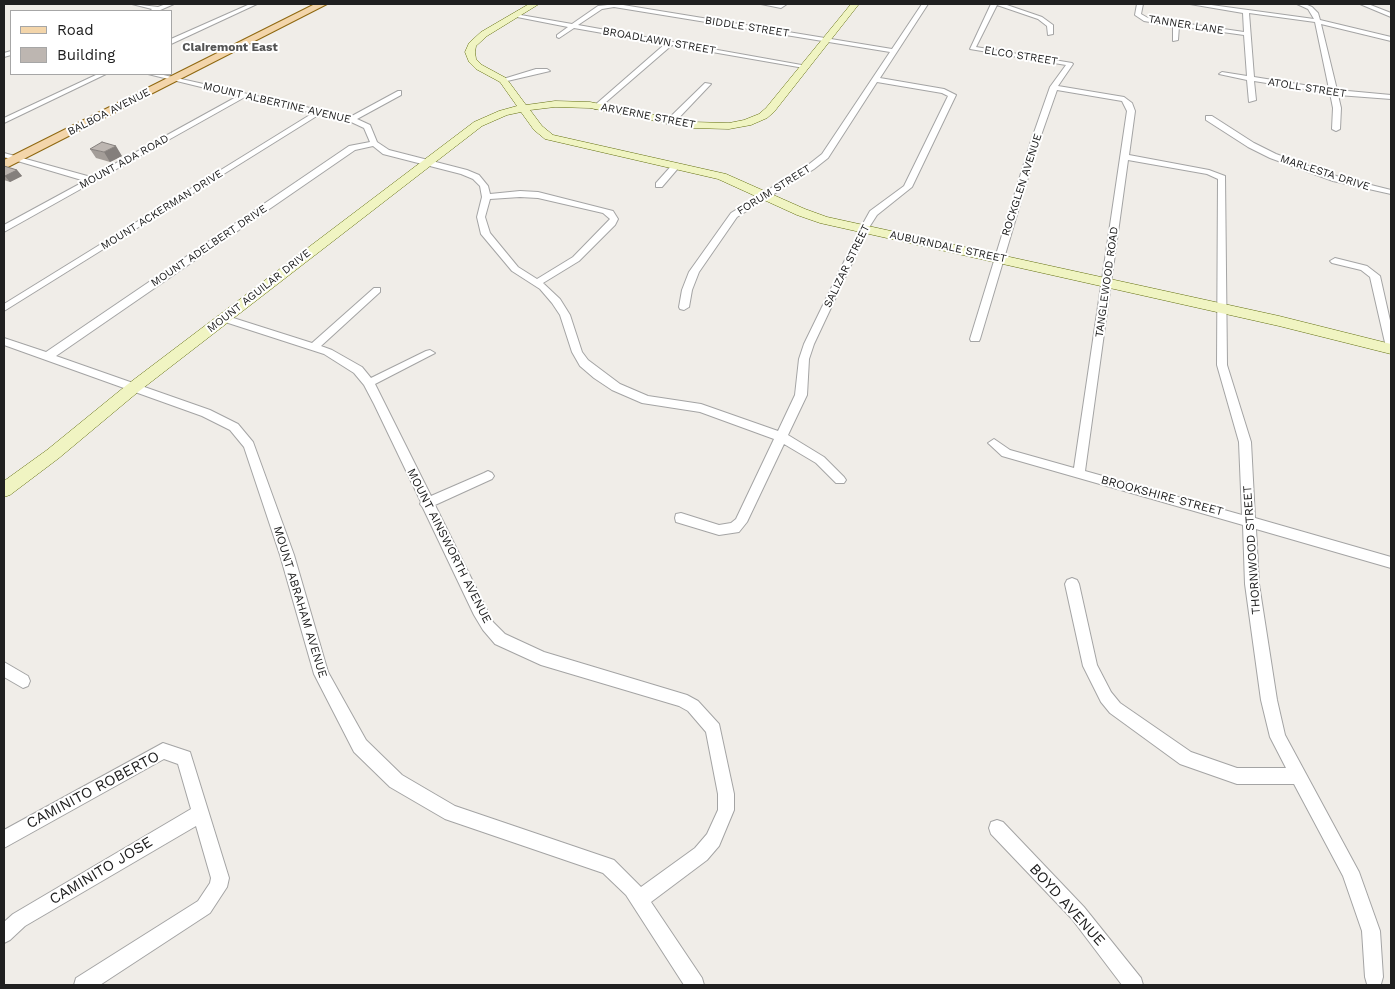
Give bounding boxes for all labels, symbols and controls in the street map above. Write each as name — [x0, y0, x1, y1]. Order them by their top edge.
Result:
legend — [10, 10, 172, 75]
street label: TANNER LANE — [1147, 13, 1225, 37]
street label: BIDDLE STREET — [704, 14, 790, 40]
text: Road — [57, 21, 94, 39]
street label: BROADLAWN STREET — [601, 25, 717, 57]
district label: Clairemont East — [182, 40, 278, 54]
street label: ELCO STREET — [983, 44, 1059, 68]
text: Building — [57, 46, 115, 64]
street label: ATOLL STREET — [1267, 75, 1347, 101]
street label: MOUNT ALBERTINE AVENUE — [202, 80, 352, 126]
street label: BALBOA AVENUE — [66, 86, 152, 138]
street label: ARVERNE STREET — [600, 100, 696, 132]
street label: MOUNT ADA ROAD — [77, 132, 171, 192]
street label: ROCKGLEN AVENUE — [999, 132, 1045, 238]
street label: MARLESTA DRIVE — [1278, 152, 1372, 194]
street label: FORUM STREET — [735, 162, 813, 218]
street label: MOUNT ACKERMAN DRIVE — [99, 167, 225, 253]
street label: MOUNT ADELBERT DRIVE — [149, 202, 269, 290]
street label: SALIZAR STREET — [821, 222, 873, 310]
street label: TANGLEWOOD ROAD — [1093, 226, 1121, 338]
street label: AUBURNDALE STREET — [889, 228, 1007, 266]
street label: MOUNT AGUILAR DRIVE — [205, 247, 313, 335]
street label: MOUNT AINSWORTH AVENUE — [404, 466, 494, 626]
street label: BROOKSHIRE STREET — [1099, 473, 1225, 519]
street label: THORNWOOD STREET — [1240, 485, 1264, 615]
street label: MOUNT ABRAHAM AVENUE — [270, 524, 330, 680]
street label: CAMINITO ROBERTO — [23, 747, 163, 833]
street label: CAMINITO JOSE — [46, 833, 156, 909]
street label: BOYD AVENUE — [1025, 860, 1109, 950]

